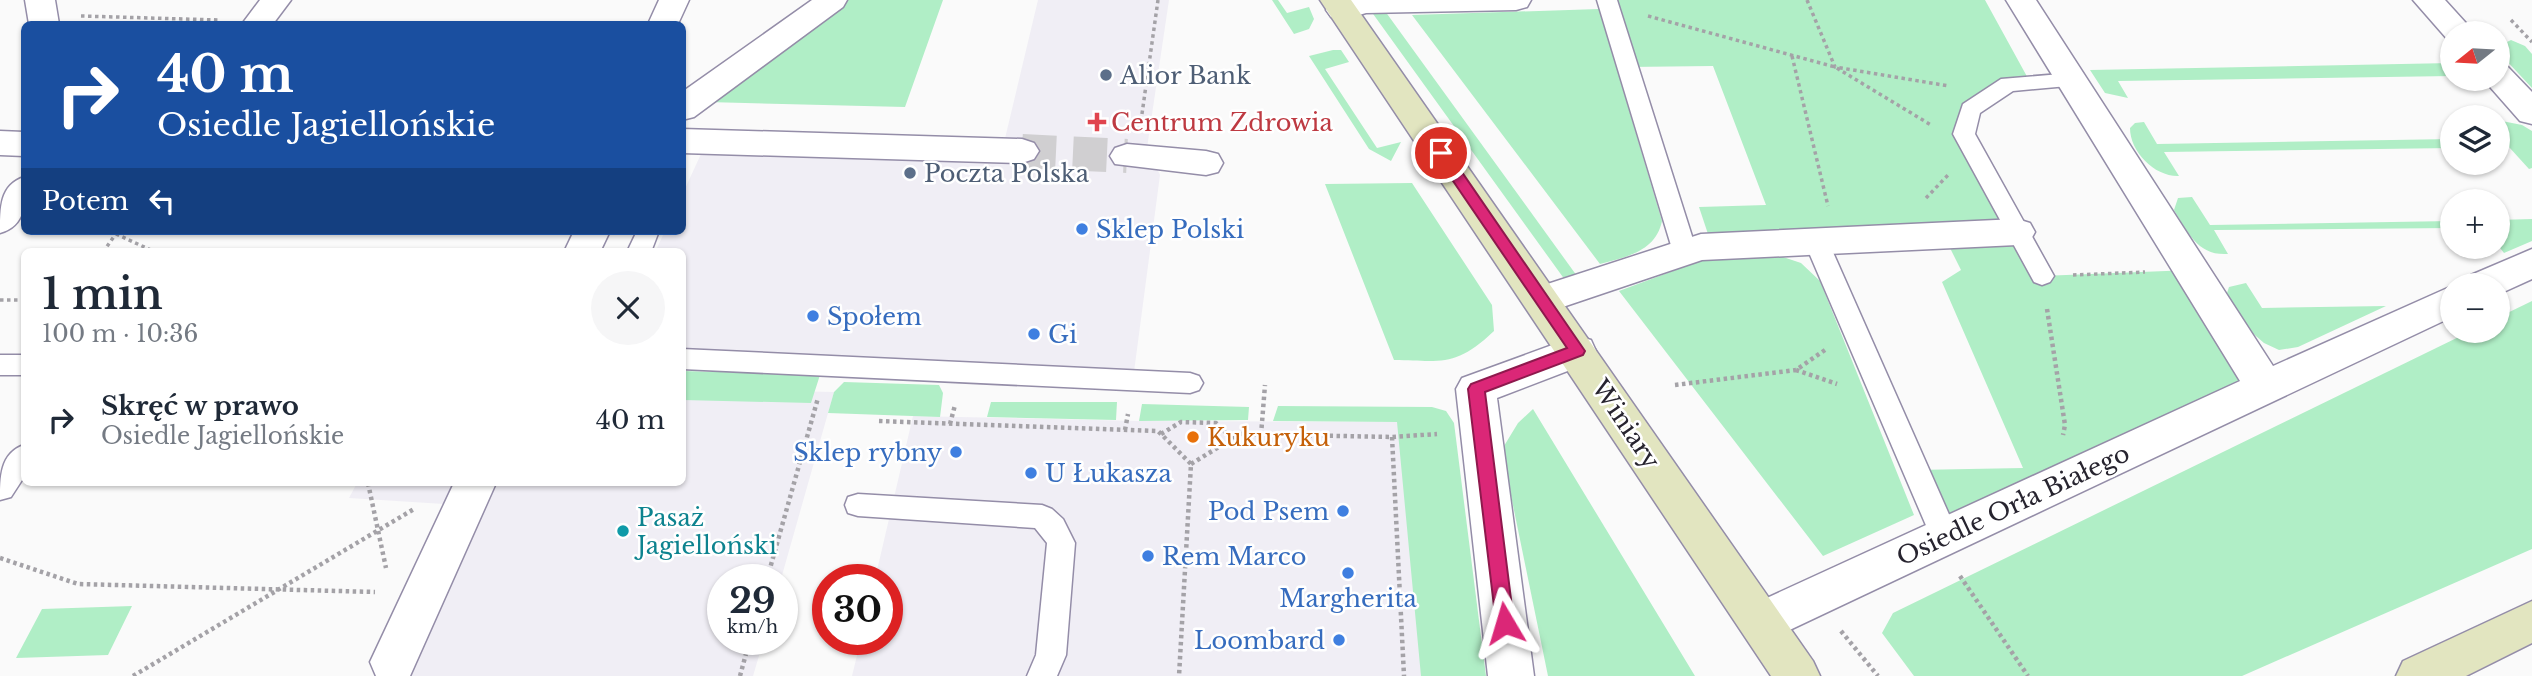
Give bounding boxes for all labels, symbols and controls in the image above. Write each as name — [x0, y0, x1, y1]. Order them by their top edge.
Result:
north arrow — [2440, 21, 2510, 91]
map controls — [2440, 21, 2510, 343]
text: 40 m — [157, 44, 294, 105]
icon: right — [42, 49, 133, 140]
place label: Alior Bank — [1119, 61, 1251, 90]
marker: Alior Bank — [1098, 67, 1114, 83]
text: Osiedle Jagiellońskie — [157, 105, 495, 145]
button: layers — [2440, 105, 2510, 175]
place label: Centrum Zdrowia — [1111, 108, 1333, 137]
marker: Centrum Zdrowia — [1089, 114, 1105, 130]
pin — [1411, 123, 1471, 183]
icon: arrive — [1422, 134, 1460, 172]
place label: Poczta Polska — [924, 159, 1090, 188]
marker: Poczta Polska — [902, 165, 918, 181]
icon: left — [143, 182, 181, 220]
text: Potem — [42, 185, 129, 217]
button: + — [2440, 189, 2510, 259]
place label: Sklep Polski — [1096, 215, 1244, 244]
marker: Sklep Polski — [1074, 221, 1090, 237]
text: 1 min — [42, 268, 163, 320]
button: close — [591, 271, 665, 345]
button: − — [2440, 273, 2510, 343]
place label: Społem — [827, 302, 922, 331]
marker: Społem — [805, 308, 821, 324]
text: 100 m · 10:36 — [42, 320, 198, 348]
place label: Gi — [1048, 320, 1077, 349]
marker: Gi — [1026, 326, 1042, 342]
street label: Winiary — [1585, 373, 1667, 475]
text: Skręć w prawo — [101, 390, 299, 422]
icon: right — [42, 401, 80, 439]
text: 40 m — [596, 404, 665, 436]
text: Osiedle Jagiellońskie — [101, 422, 344, 450]
place label: Kukuryku — [1207, 423, 1330, 452]
marker: Kukuryku — [1185, 429, 1201, 445]
place label: Sklep rybny — [793, 438, 943, 467]
street label: Osiedle Orła Białego — [1892, 438, 2134, 572]
marker: Sklep rybny — [948, 444, 964, 460]
place label: U Łukasza — [1045, 459, 1172, 488]
marker: U Łukasza — [1023, 465, 1039, 481]
place label: Pod Psem — [1208, 497, 1329, 526]
place label: Pasaż Jagielloński — [634, 503, 777, 560]
marker: Pod Psem — [1335, 503, 1351, 519]
marker: Pasaż Jagielloński — [615, 523, 631, 539]
place label: Rem Marco — [1162, 542, 1306, 571]
marker: Rem Marco — [1140, 548, 1156, 564]
speed limit sign: 30 — [812, 564, 903, 655]
marker: Margherita — [1340, 565, 1356, 581]
text: 29 — [729, 579, 776, 622]
place label: Margherita — [1279, 584, 1417, 613]
position arrow — [1468, 586, 1542, 660]
text: km/h — [727, 616, 778, 638]
place label: Loombard — [1194, 626, 1325, 655]
marker: Loombard — [1331, 632, 1347, 648]

